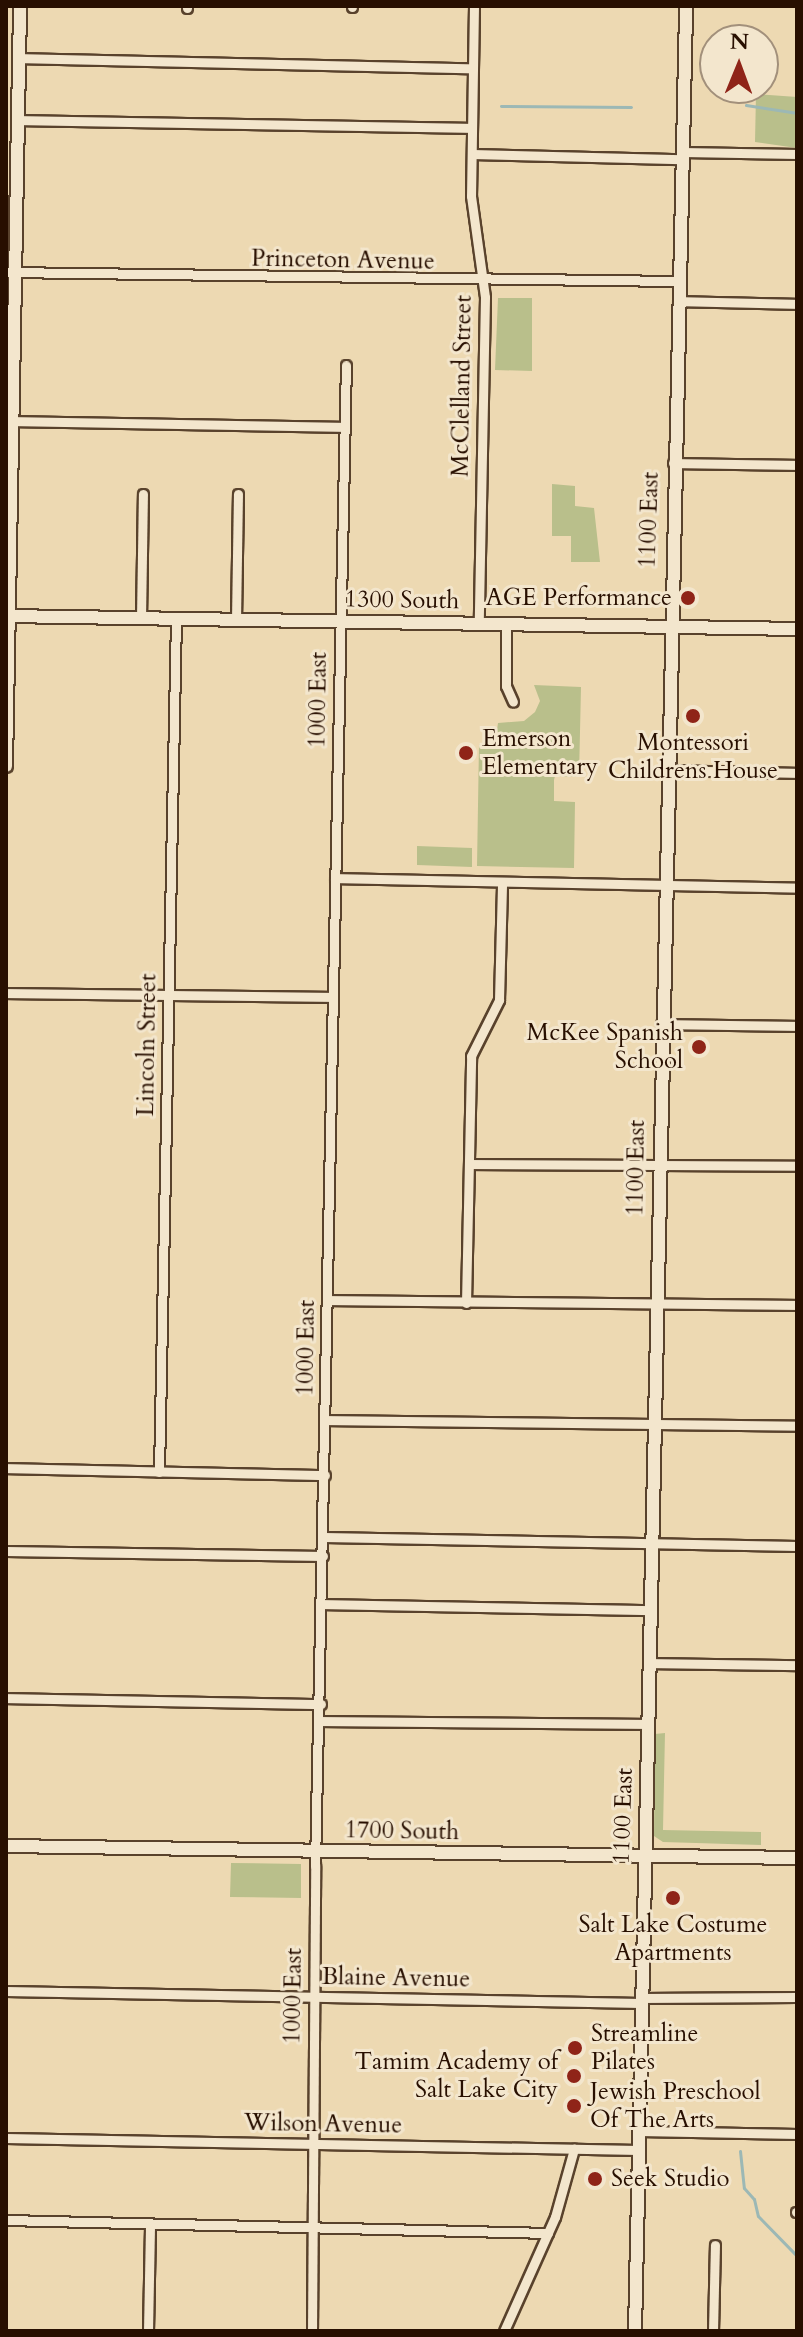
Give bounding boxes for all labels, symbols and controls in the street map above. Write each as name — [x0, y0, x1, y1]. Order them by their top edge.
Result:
north arrow — [699, 24, 779, 104]
text: N — [730, 27, 749, 57]
street label: Princeton Avenue — [251, 244, 435, 276]
street label: McClelland Street — [446, 295, 478, 477]
street label: 1100 East — [633, 471, 665, 569]
place label: AGE Performance — [486, 584, 672, 612]
street label: 1300 South — [344, 585, 460, 615]
marker: AGE Performance — [679, 589, 697, 607]
street label: 1000 East — [303, 652, 333, 748]
marker: Montessori Childrens House — [684, 707, 702, 725]
place label: Emerson Elementary — [482, 725, 598, 781]
place label: Montessori Childrens House — [608, 729, 778, 785]
marker: Emerson Elementary — [457, 744, 475, 762]
street label: Lincoln Street — [131, 973, 163, 1117]
place label: McKee Spanish School — [527, 1019, 683, 1075]
marker: McKee Spanish School — [690, 1038, 708, 1056]
street label: 1100 East — [621, 1120, 651, 1216]
street label: 1000 East — [291, 1300, 321, 1396]
street label: 1100 East — [607, 1767, 639, 1865]
street label: 1700 South — [344, 1816, 460, 1846]
marker: Salt Lake Costume Apartments — [664, 1889, 682, 1907]
place label: Salt Lake Costume Apartments — [579, 1911, 767, 1967]
street label: 1000 East — [278, 1948, 308, 2044]
street label: Blaine Avenue — [322, 1962, 470, 1994]
place label: Streamline Pilates — [591, 2020, 698, 2076]
marker: Streamline Pilates — [566, 2039, 584, 2057]
place label: Tamim Academy of Salt Lake City — [354, 2048, 558, 2104]
marker: Tamim Academy of Salt Lake City — [565, 2067, 583, 2085]
place label: Jewish Preschool Of The Arts — [590, 2078, 761, 2134]
marker: Jewish Preschool Of The Arts — [565, 2097, 583, 2115]
street label: Wilson Avenue — [244, 2108, 402, 2140]
place label: Seek Studio — [611, 2165, 729, 2193]
marker: Seek Studio — [586, 2170, 604, 2188]

